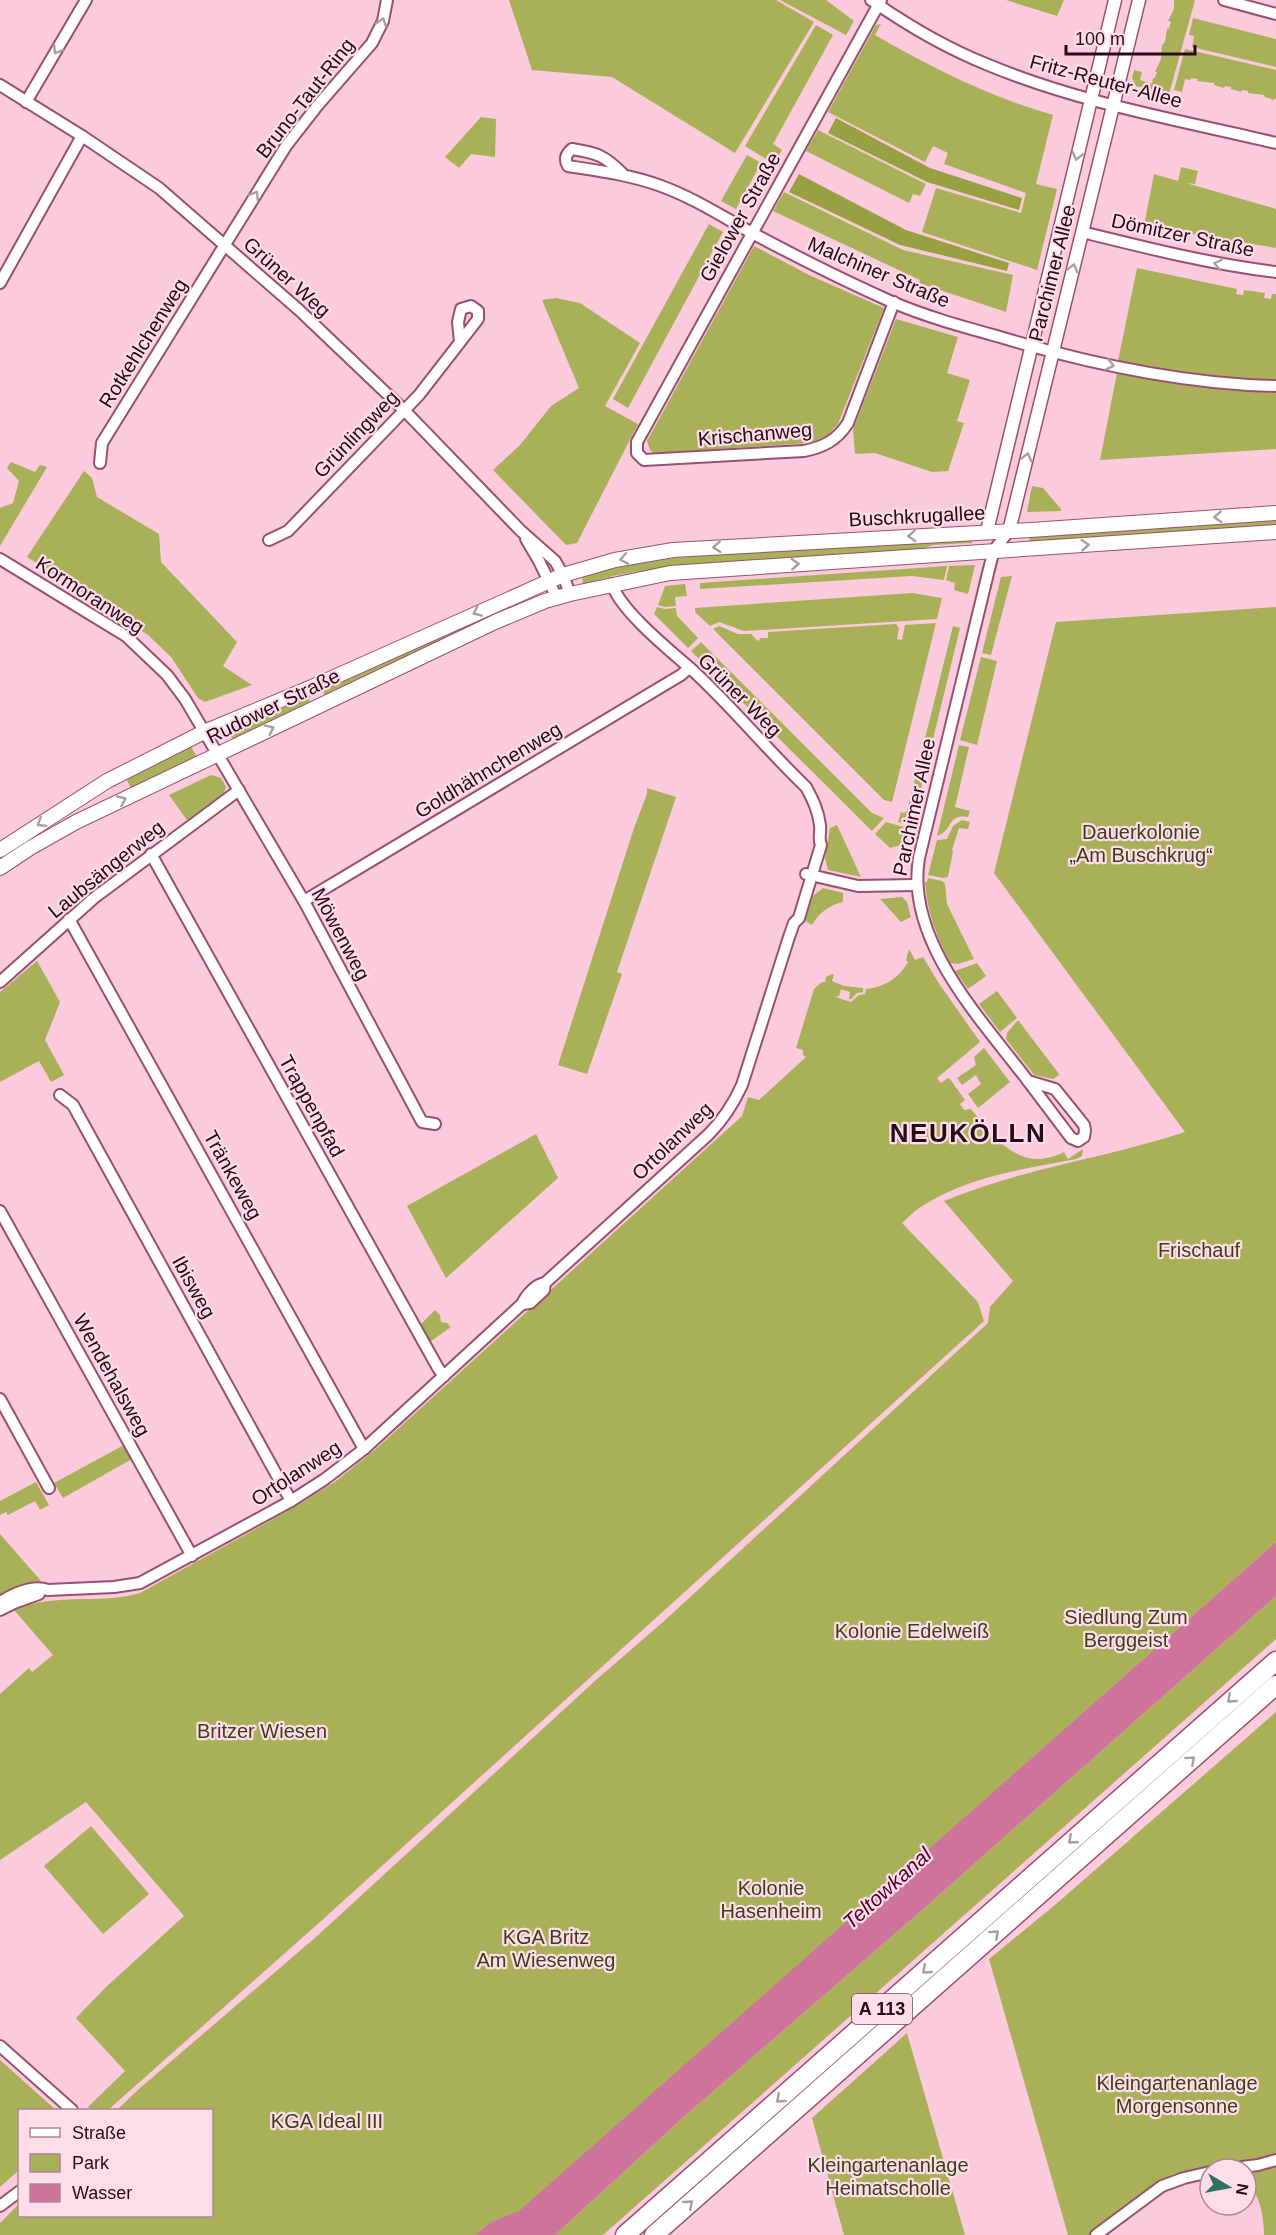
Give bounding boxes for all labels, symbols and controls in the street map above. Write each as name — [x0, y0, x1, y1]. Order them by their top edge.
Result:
one-way arrow — [374, 17, 387, 28]
scale bar — [1066, 18, 1195, 56]
text: 100 m — [1075, 29, 1125, 49]
street label: Bruno-Taut-Ring — [252, 34, 358, 162]
one-way arrow — [52, 44, 64, 54]
street label: Fritz-Reuter-Allee — [1027, 50, 1185, 112]
street label: Gielower Straße — [695, 148, 785, 286]
one-way arrow — [1072, 151, 1085, 161]
one-way arrow — [247, 191, 259, 201]
street label: Parchimer Allee — [1024, 202, 1080, 344]
street label: Dömitzer Straße — [1110, 209, 1256, 261]
street label: Grüner Weg — [239, 232, 335, 322]
street label: Malchiner Straße — [805, 232, 953, 312]
one-way arrow — [1213, 258, 1223, 271]
one-way arrow — [1066, 263, 1079, 273]
street label: Rotkehlchenweg — [94, 274, 192, 412]
one-way arrow — [1105, 358, 1115, 371]
street label: Grünlingweg — [309, 386, 403, 482]
street label: Krischanweg — [697, 418, 813, 450]
one-way arrow — [1020, 453, 1033, 463]
street label: Buschkrugallee — [848, 501, 986, 531]
one-way arrow — [1213, 510, 1222, 523]
one-way arrow — [907, 529, 916, 542]
one-way arrow — [1081, 539, 1090, 552]
one-way arrow — [713, 541, 722, 554]
street label: Kormoranweg — [32, 552, 148, 638]
one-way arrow — [620, 552, 630, 565]
one-way arrow — [791, 558, 800, 571]
one-way arrow — [472, 605, 483, 617]
street label: Grüner Weg — [694, 649, 786, 741]
street label: Rudower Straße — [203, 664, 343, 748]
street label: Goldhähnchenweg — [411, 718, 565, 822]
one-way arrow — [264, 725, 275, 737]
street label: Parchimer Allee — [889, 736, 939, 878]
one-way arrow — [115, 795, 126, 807]
one-way arrow — [37, 816, 48, 827]
street label: Laubsängerweg — [44, 816, 168, 922]
park label: Dauerkolonie „Am Buschkrug“ — [1069, 821, 1213, 866]
street label: Möwenweg — [308, 884, 374, 984]
street label: Trappenpfad — [275, 1051, 349, 1161]
street label: Ortolanweg — [628, 1098, 716, 1184]
district label: NEUKÖLLN — [890, 1118, 1046, 1148]
street label: Tränkeweg — [200, 1127, 266, 1223]
park label: Frischauf — [1158, 1239, 1241, 1261]
street label: Ibisweg — [168, 1252, 220, 1322]
street label: Wendehalsweg — [69, 1310, 155, 1440]
street label: Ortolanweg — [247, 1436, 345, 1510]
park label: Siedlung Zum Berggeist — [1064, 1606, 1188, 1651]
park label: Kolonie Edelweiß — [835, 1620, 989, 1642]
one-way arrow — [1228, 1692, 1238, 1703]
park label: Britzer Wiesen — [197, 1720, 327, 1742]
one-way arrow — [1184, 1756, 1195, 1767]
one-way arrow — [1068, 1833, 1079, 1844]
water label: Teltowkanal — [838, 1842, 937, 1933]
park label: Kolonie Hasenheim — [720, 1877, 822, 1922]
park label: KGA Britz Am Wiesenweg — [477, 1926, 615, 1971]
one-way arrow — [988, 1930, 999, 1941]
one-way arrow — [922, 1963, 932, 1974]
road number: A 113 — [852, 1994, 912, 2024]
park label: Kleingartenanlage Morgensonne — [1096, 2072, 1258, 2117]
one-way arrow — [776, 2092, 786, 2103]
legend — [18, 2109, 213, 2217]
park label: KGA Ideal III — [271, 2110, 383, 2132]
text: Straße — [72, 2123, 126, 2143]
text: Park — [72, 2153, 110, 2173]
park label: Kleingartenanlage Heimatscholle — [807, 2154, 969, 2199]
north arrow — [1198, 2157, 1258, 2217]
text: N — [1233, 2182, 1252, 2197]
text: Wasser — [72, 2183, 132, 2203]
one-way arrow — [682, 2200, 693, 2211]

